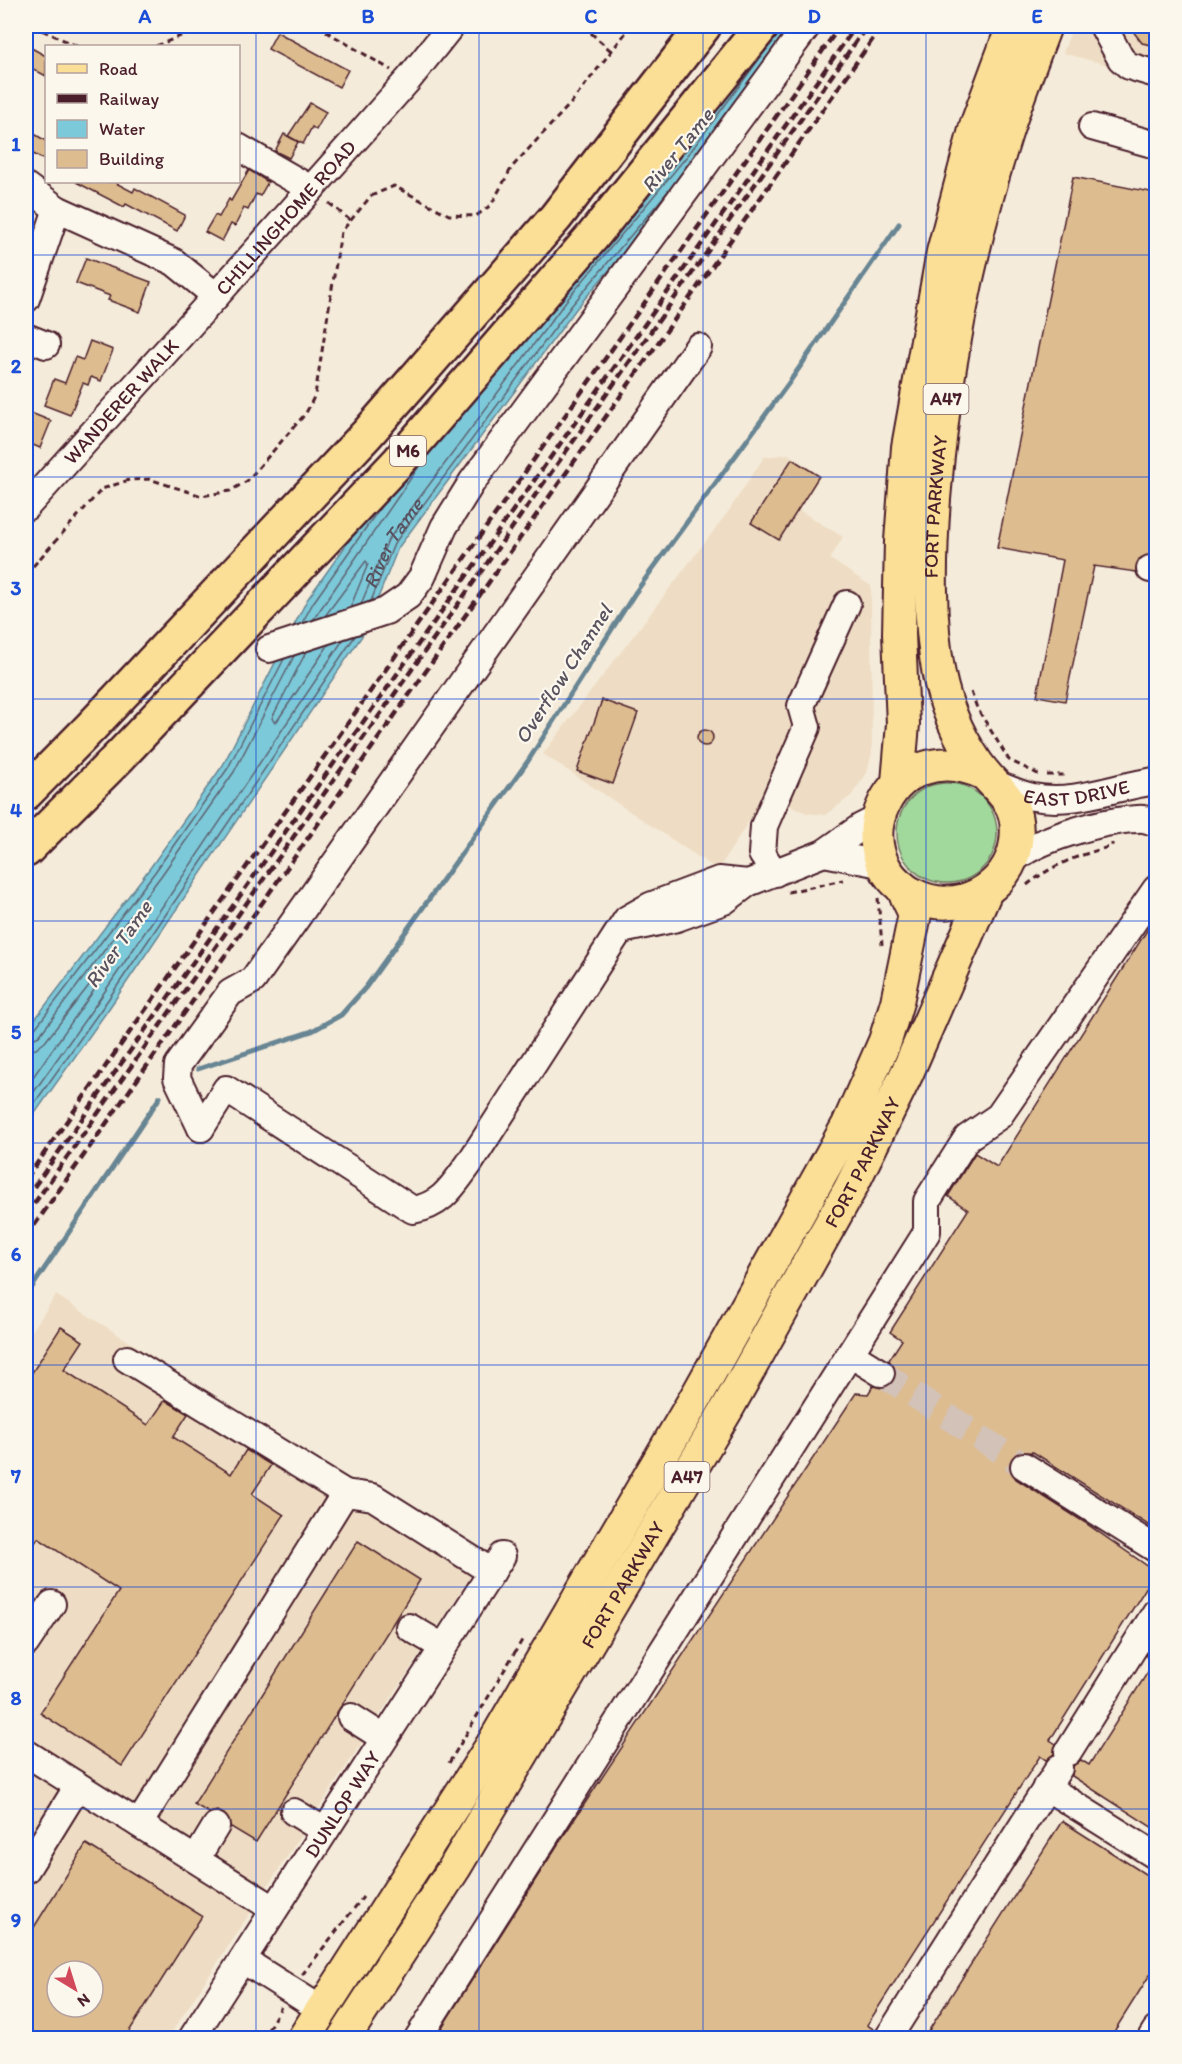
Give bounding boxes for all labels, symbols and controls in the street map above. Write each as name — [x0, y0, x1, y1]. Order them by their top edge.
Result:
text: A — [138, 4, 152, 28]
text: B — [362, 4, 375, 28]
text: C — [585, 4, 598, 28]
text: D — [807, 4, 821, 28]
text: E — [1031, 4, 1043, 28]
legend — [45, 45, 240, 183]
text: Road — [99, 58, 138, 80]
text: Railway — [99, 88, 160, 110]
water label: River Tame — [636, 102, 719, 197]
text: Water — [99, 118, 145, 140]
text: 1 — [11, 132, 21, 156]
street label: CHILLINGHOME ROAD — [210, 135, 361, 300]
text: Building — [99, 148, 165, 170]
street label: WANDERER WALK — [58, 334, 184, 469]
text: 2 — [11, 354, 22, 378]
road number: A47 — [924, 384, 968, 414]
street label: FORT PARKWAY — [919, 433, 952, 578]
road number: M6 — [390, 436, 426, 466]
water label: River Tame — [357, 492, 428, 592]
text: 3 — [11, 576, 22, 600]
water label: Overflow Channel — [509, 598, 618, 748]
street label: EAST DRIVE — [1021, 774, 1132, 811]
text: 4 — [10, 798, 22, 822]
water label: River Tame — [79, 895, 158, 992]
text: 5 — [11, 1020, 22, 1044]
street label: FORT PARKWAY — [819, 1092, 906, 1232]
text: 6 — [11, 1242, 22, 1266]
road number: A47 — [664, 1462, 710, 1492]
text: 7 — [10, 1464, 21, 1488]
street label: FORT PARKWAY — [576, 1517, 670, 1653]
text: 8 — [11, 1686, 22, 1710]
street label: DUNLOP WAY — [299, 1746, 386, 1862]
text: 9 — [11, 1908, 21, 1932]
north arrow — [45, 1959, 105, 2019]
text: N — [74, 1990, 94, 2011]

